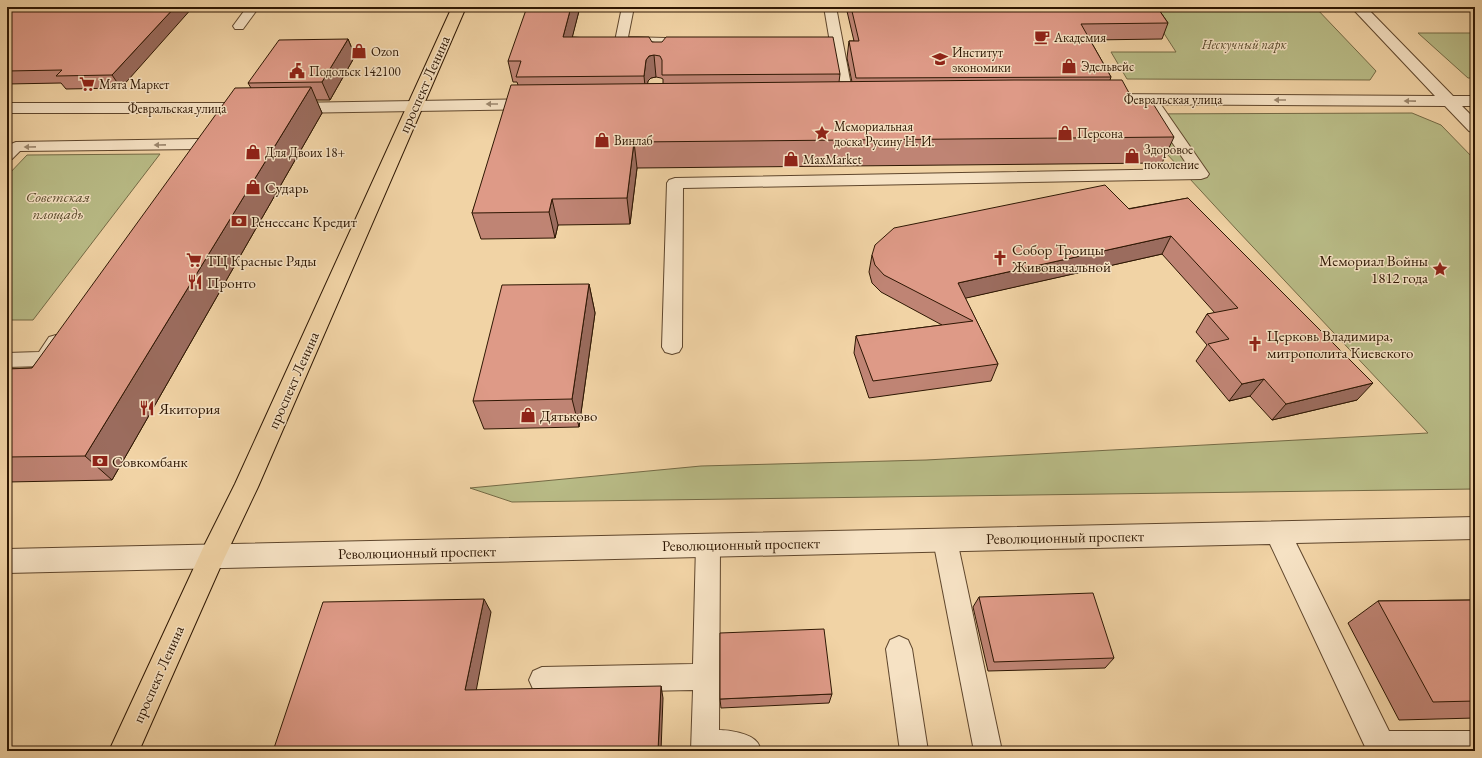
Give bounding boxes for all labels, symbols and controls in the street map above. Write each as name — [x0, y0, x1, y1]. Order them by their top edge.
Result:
cafe icon: Академия — [1033, 28, 1051, 46]
place label: Академия — [1053, 29, 1106, 46]
street label: проспект Ленина — [394, 32, 454, 136]
park label: Нескучный парк — [1201, 36, 1287, 53]
shop icon: Ozon — [350, 42, 368, 60]
place label: Ozon — [371, 43, 399, 60]
place label: Институт экономики — [952, 44, 1011, 76]
school or university icon: Институт экономики — [931, 50, 949, 68]
shop icon: Эдельвейс — [1060, 57, 1078, 75]
place label: Эдельвейс — [1081, 58, 1134, 75]
public building icon: Подольск 142100 — [288, 62, 306, 80]
place label: Подольск 142100 — [309, 63, 401, 80]
supermarket icon: Мята Маркет — [78, 75, 96, 93]
place label: Мята Маркет — [99, 76, 170, 93]
street label: Февральская улица — [1124, 91, 1223, 108]
one-way arrow — [1273, 97, 1286, 103]
one-way arrow — [1403, 98, 1416, 104]
street label: Февральская улица — [128, 100, 227, 117]
one-way arrow — [485, 101, 498, 107]
place label: Мемориальная доска Русину Н. И. — [834, 118, 934, 150]
place icon: Мемориальная доска Русину Н. И. — [813, 124, 831, 142]
shop icon: Персона — [1056, 124, 1074, 142]
place label: Персона — [1077, 125, 1124, 142]
shop icon: Винлаб — [593, 131, 611, 149]
place label: Винлаб — [614, 132, 653, 149]
place label: Здоровое поколение — [1144, 141, 1199, 173]
one-way arrow — [153, 142, 166, 148]
shop icon: Для Двоих 18+ — [244, 143, 262, 161]
one-way arrow — [23, 144, 36, 150]
place label: Для Двоих 18+ — [265, 144, 345, 161]
shop icon: Здоровое поколение — [1123, 147, 1141, 165]
shop icon: MaxMarket — [782, 150, 800, 168]
place label: MaxMarket — [803, 151, 861, 168]
shop icon: Сударь — [244, 178, 262, 196]
place label: Сударь — [265, 178, 309, 197]
park label: Советская площадь — [26, 187, 90, 223]
bank icon: Ренессанс Кредит — [230, 212, 248, 230]
place label: Ренессанс Кредит — [251, 212, 357, 231]
place label: Собор Троицы Живоначальной — [1011, 240, 1111, 276]
church icon: Собор Троицы Живоначальной — [991, 249, 1009, 267]
supermarket icon: ТЦ Красные Ряды — [185, 251, 203, 269]
place label: ТЦ Красные Ряды — [206, 251, 316, 270]
place label: Мемориал Войны 1812 года — [1319, 251, 1428, 287]
place icon: Мемориал Войны 1812 года — [1431, 260, 1449, 278]
restaurant icon: Пронто — [186, 273, 204, 291]
place label: Пронто — [207, 273, 256, 292]
place label: Церковь Владимира, митрополита Киевского — [1267, 326, 1413, 362]
street label: проспект Ленина — [263, 328, 323, 432]
church icon: Церковь Владимира, митрополита Киевского — [1246, 335, 1264, 353]
restaurant icon: Якитория — [138, 399, 156, 417]
place label: Якитория — [158, 399, 220, 418]
shop icon: Дятьково — [519, 406, 537, 424]
place label: Дятьково — [540, 406, 597, 425]
bank icon: Совкомбанк — [91, 452, 109, 470]
place label: Совкомбанк — [112, 452, 188, 471]
street label: Революционный проспект — [986, 526, 1144, 548]
street label: Революционный проспект — [662, 533, 820, 555]
street label: Революционный проспект — [338, 541, 496, 563]
street label: проспект Ленина — [128, 622, 188, 726]

